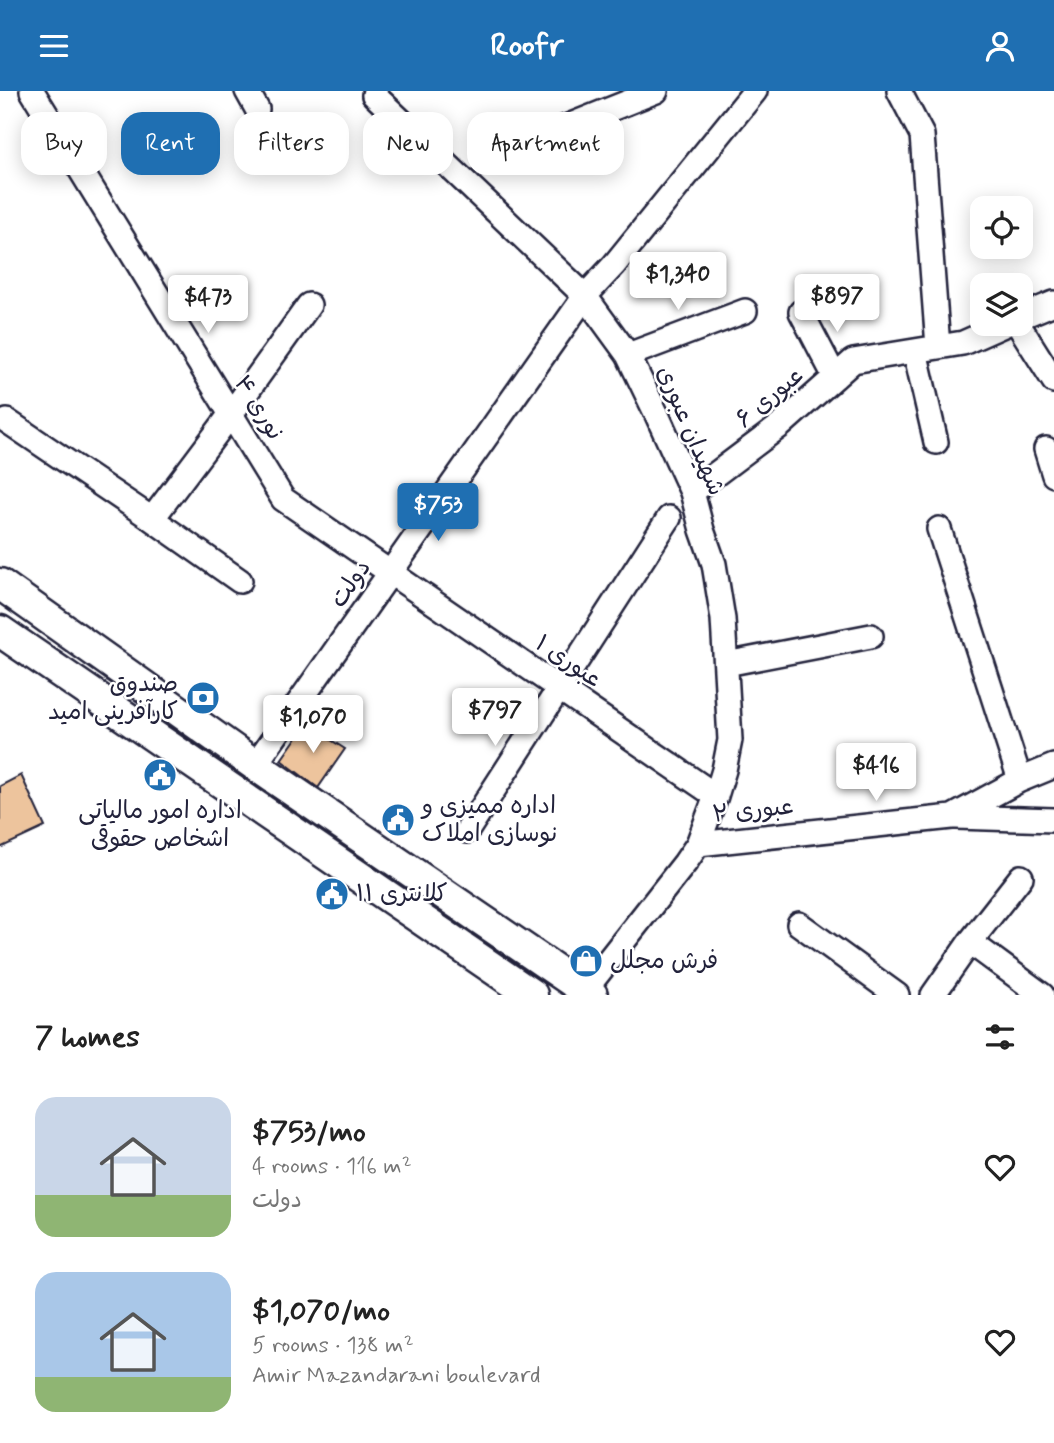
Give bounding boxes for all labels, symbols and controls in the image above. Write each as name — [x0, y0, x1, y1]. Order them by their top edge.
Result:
text: Roofr — [490, 25, 564, 67]
icon: menu — [35, 27, 73, 65]
icon: person — [981, 27, 1019, 65]
chip: Buy — [21, 112, 107, 175]
chip: Rent — [121, 112, 220, 175]
chip: Filters — [234, 112, 349, 175]
chip: New — [363, 112, 453, 175]
chip: Apartment — [467, 112, 624, 175]
map controls — [970, 196, 1033, 336]
button: locate — [970, 196, 1033, 259]
pin: $1,340 — [621, 253, 735, 312]
text: $1,340 — [646, 260, 710, 290]
button: layers — [970, 273, 1033, 336]
pin: $473 — [167, 275, 249, 335]
pin: $897 — [796, 275, 878, 334]
text: $897 — [810, 282, 864, 312]
text: $473 — [184, 283, 232, 313]
street label: شهیدان عبوری — [649, 361, 731, 501]
street label: عبوری ۶ — [730, 361, 810, 435]
street label: نوری ۴ — [226, 370, 290, 446]
pin: $753 — [397, 483, 479, 543]
text: $753 — [413, 491, 463, 521]
street label: دولت — [323, 554, 379, 614]
street label: عبوری ۱ — [529, 629, 607, 695]
place label: صندوق کارآفرینی امید — [48, 669, 178, 728]
bank icon: صندوق کارآفرینی امید — [184, 679, 222, 717]
pin: $797 — [454, 689, 536, 748]
pin: $1,070 — [256, 695, 370, 755]
text: $797 — [468, 696, 522, 726]
text: $1,070 — [279, 703, 347, 733]
pin: $416 — [835, 743, 917, 803]
text: $416 — [852, 751, 900, 781]
public building icon: اداره امور مالیاتی اشخاص حقوقی — [141, 756, 179, 794]
place label: اداره ممیزی و نوسازی املاک — [420, 791, 559, 850]
street label: عبوری ۲ — [711, 791, 795, 831]
place label: اداره امور مالیاتی اشخاص حقوقی — [78, 796, 242, 855]
public building icon: اداره ممیزی و نوسازی املاک — [379, 801, 417, 839]
public building icon: کلانتری ۱۱ — [313, 875, 351, 913]
place label: کلانتری ۱۱ — [356, 879, 447, 910]
shop icon: فرش مجلل — [567, 942, 605, 980]
place label: فرش مجلل — [610, 946, 718, 977]
text: 7 homes — [35, 1018, 140, 1057]
icon: filters — [981, 1018, 1019, 1056]
text: $753/mo — [252, 1113, 366, 1152]
icon: home — [91, 1125, 175, 1209]
icon: heart — [981, 1148, 1019, 1186]
text: 4 rooms · 116 m² — [252, 1152, 412, 1182]
text: دولت — [252, 1186, 302, 1216]
text: $1,070/mo — [252, 1292, 390, 1331]
icon: home — [91, 1300, 175, 1384]
icon: heart — [981, 1323, 1019, 1361]
text: 5 rooms · 138 m² — [252, 1331, 414, 1361]
text: Amir Mazandarani boulevard — [252, 1361, 541, 1391]

